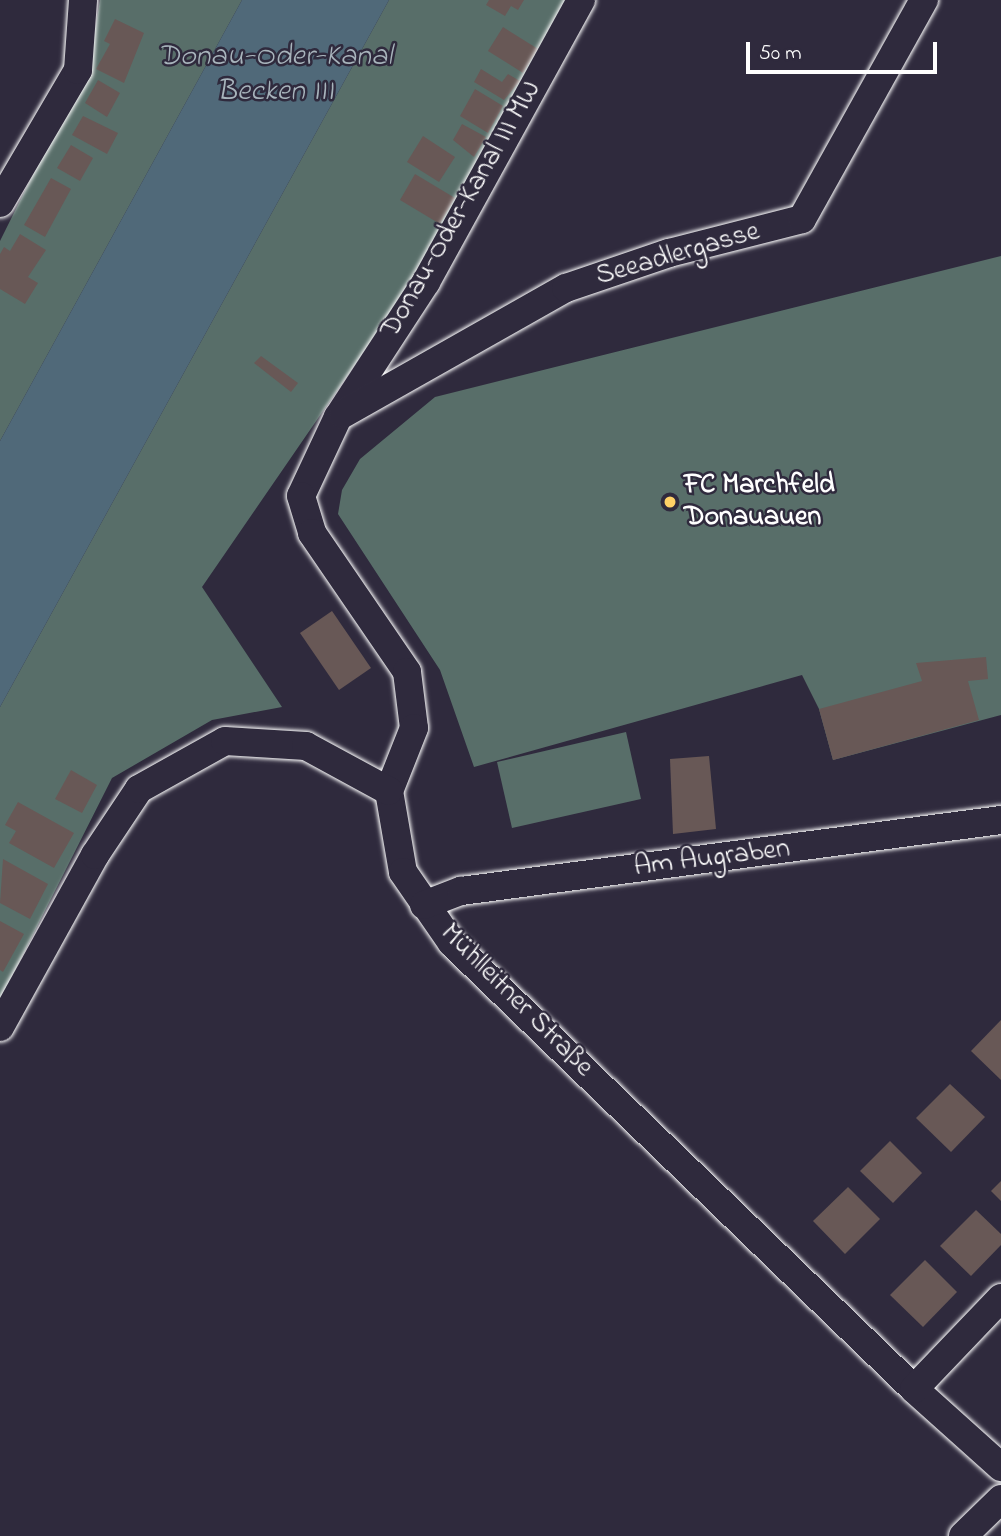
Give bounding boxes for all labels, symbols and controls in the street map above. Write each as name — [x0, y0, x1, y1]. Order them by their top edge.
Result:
scale bar — [749, 28, 940, 72]
water label: Donau-Oder-Kanal Becken III — [158, 39, 392, 110]
text: 50 m — [759, 39, 802, 69]
street label: Donau-Oder-Kanal III MW — [375, 76, 549, 344]
street label: Seeadlergasse — [592, 216, 764, 294]
place label: FC Marchfeld Donauauen — [684, 469, 835, 535]
marker: FC Marchfeld Donauauen — [662, 494, 678, 510]
street label: Am Augraben — [632, 833, 792, 885]
street label: Mühlleitner Straße — [432, 917, 600, 1085]

